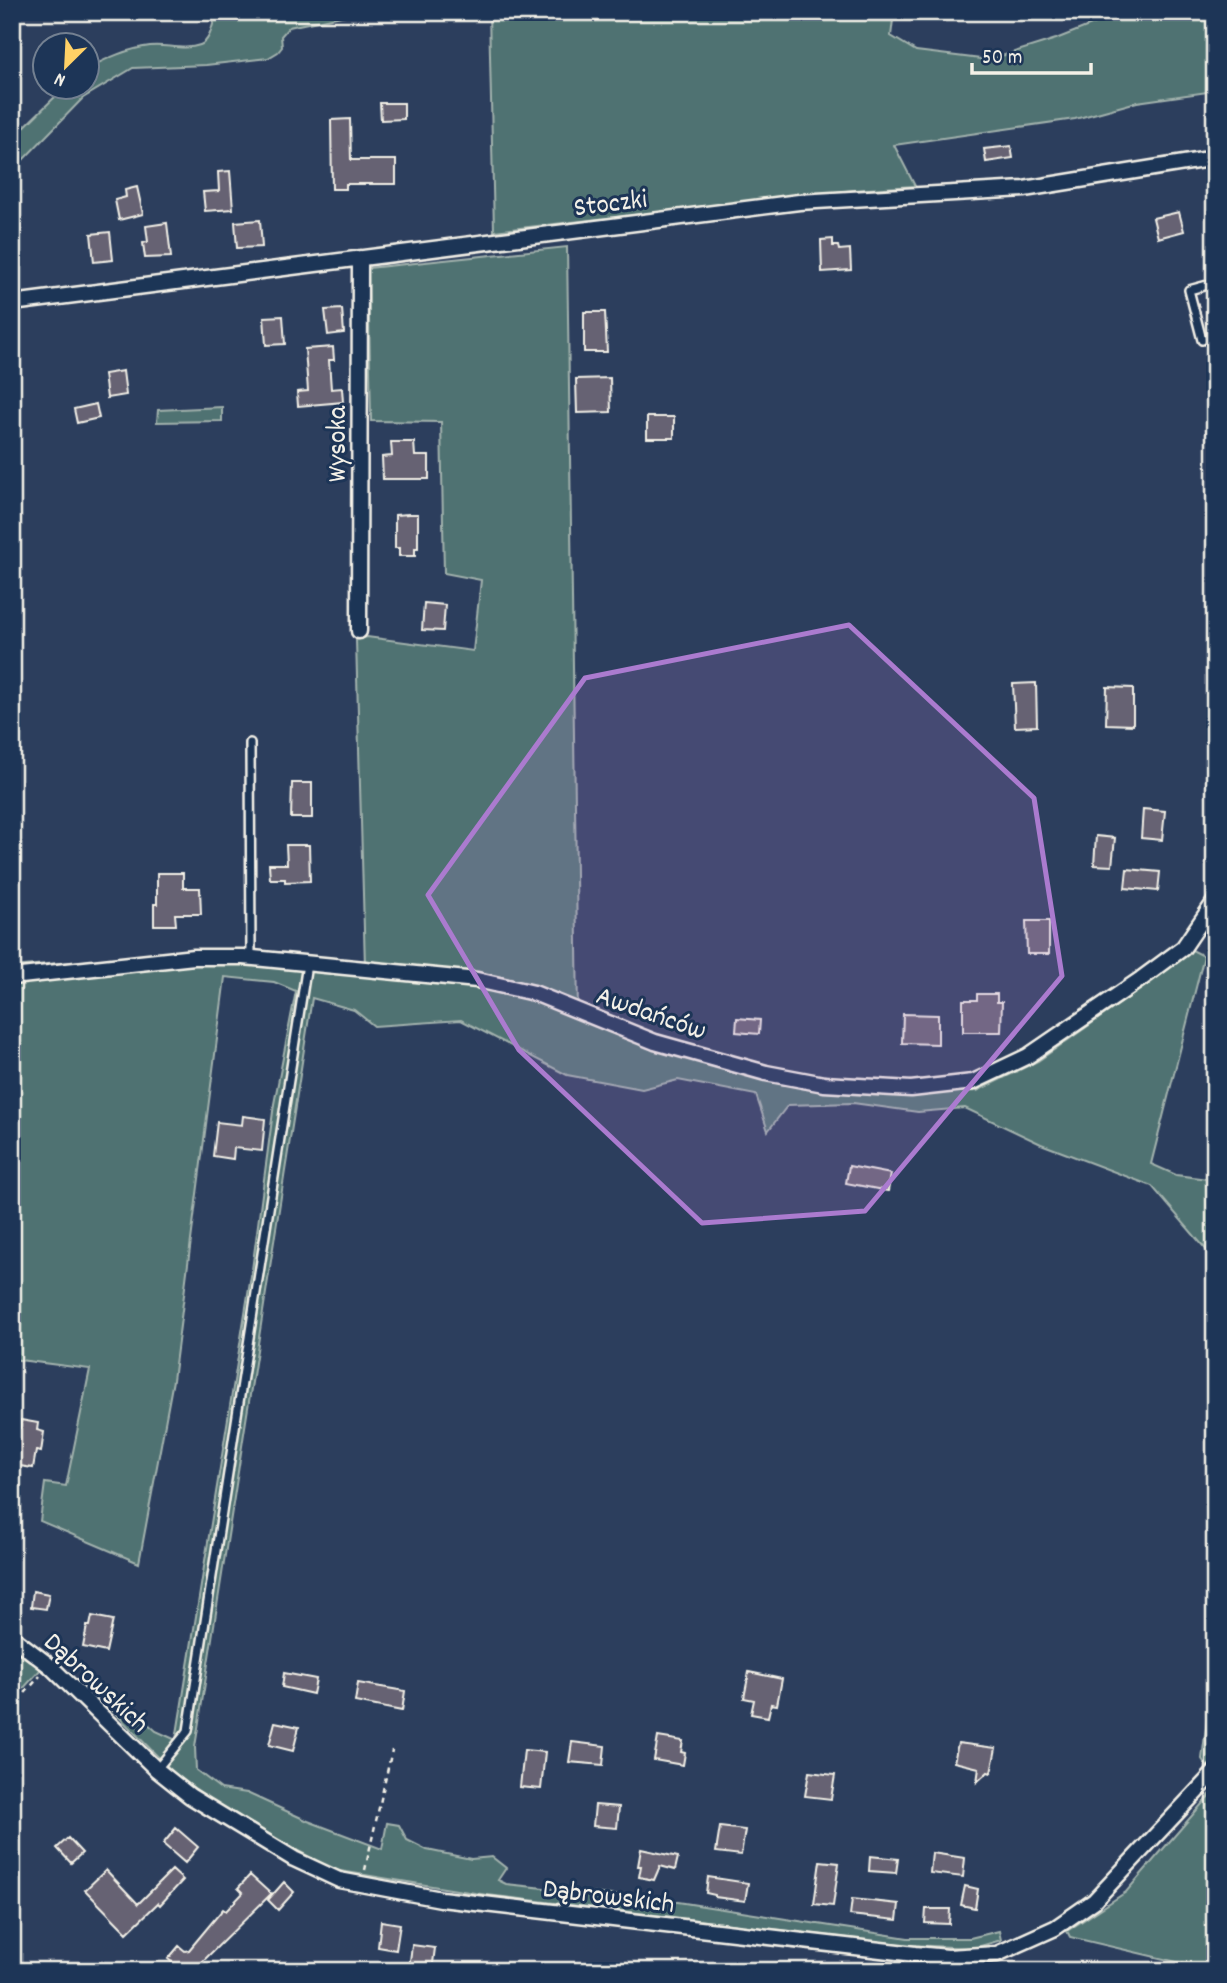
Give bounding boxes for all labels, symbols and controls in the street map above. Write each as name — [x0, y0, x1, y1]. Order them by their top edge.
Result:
north arrow — [32, 32, 102, 102]
scale bar — [972, 32, 1090, 76]
text: 50 m — [982, 44, 1022, 74]
text: N — [51, 64, 70, 93]
street label: Stoczki — [572, 182, 650, 230]
street label: Wysoka — [320, 405, 360, 482]
street label: Awdańców — [590, 978, 711, 1053]
street label: Dąbrowskich — [33, 1625, 157, 1744]
street label: Dąbrowskich — [540, 1871, 677, 1927]

